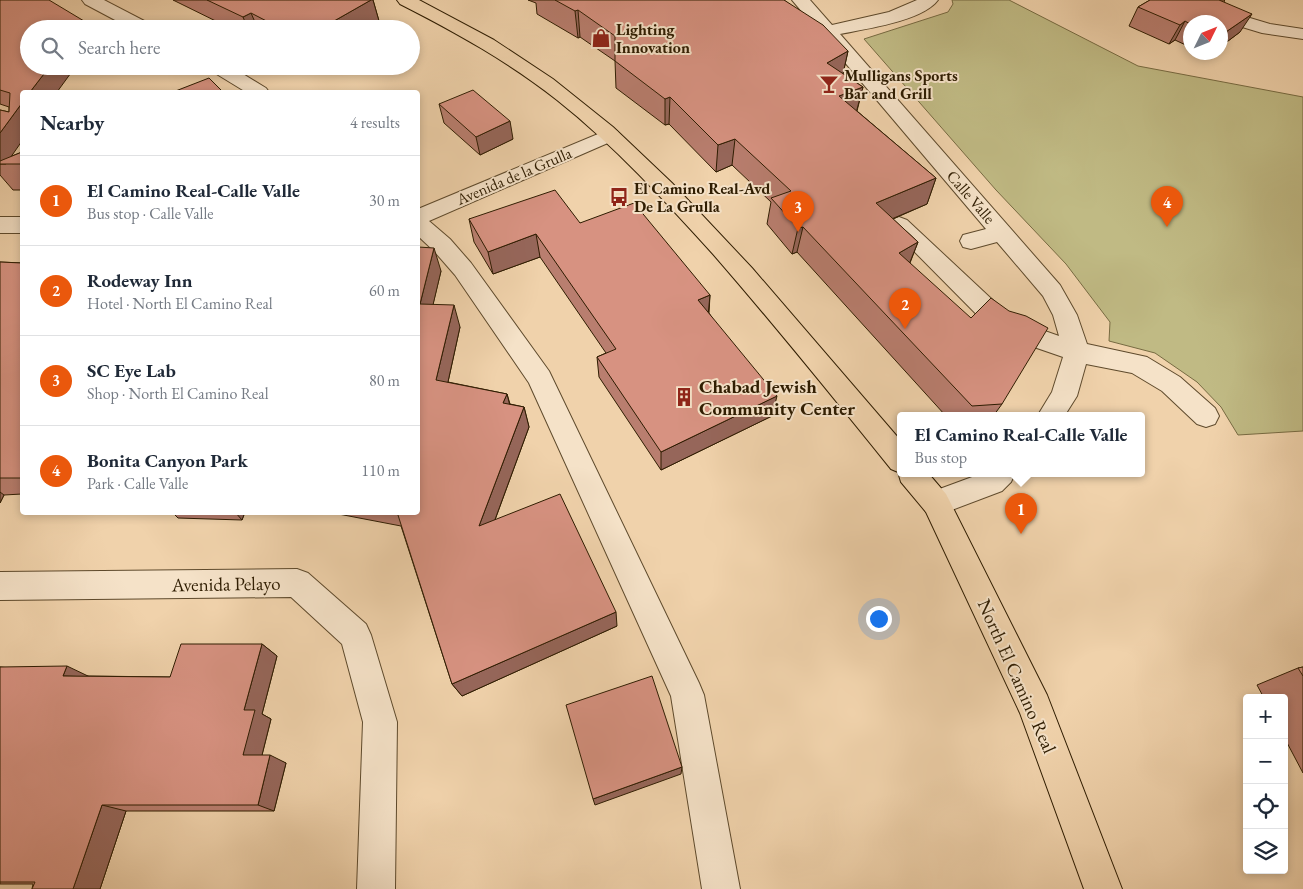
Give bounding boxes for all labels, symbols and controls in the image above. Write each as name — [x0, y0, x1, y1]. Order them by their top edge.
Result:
north arrow — [1183, 15, 1228, 60]
place label: Lighting Innovation — [616, 19, 690, 58]
search box — [20, 20, 420, 75]
shop icon: Lighting Innovation — [590, 27, 612, 49]
icon: search — [38, 34, 66, 62]
text: Search here — [78, 35, 160, 60]
place label: Mulligans Sports Bar and Grill — [844, 65, 958, 104]
bar icon: Mulligans Sports Bar and Grill — [818, 73, 840, 95]
text: Nearby — [40, 109, 104, 136]
text: 4 results — [350, 112, 400, 133]
street label: Avenida de la Grulla — [452, 142, 575, 210]
street label: Calle Valle — [942, 166, 1000, 228]
text: El Camino Real-Calle Valle — [87, 178, 300, 203]
place label: El Camino Real-Avd De La Grulla — [634, 178, 770, 217]
bus stop icon: El Camino Real-Avd De La Grulla — [608, 186, 630, 208]
pin: 4 — [1151, 186, 1183, 227]
text: 1 — [52, 190, 60, 211]
text: 30 m — [369, 190, 400, 211]
pin: 3 — [782, 191, 814, 232]
text: Bus stop · Calle Valle — [87, 203, 214, 224]
text: Rodeway Inn — [87, 268, 193, 293]
text: 2 — [52, 280, 60, 301]
text: 60 m — [369, 280, 400, 301]
pin: 2 — [889, 288, 921, 329]
text: Hotel · North El Camino Real — [87, 293, 273, 314]
text: SC Eye Lab — [87, 358, 176, 383]
text: 3 — [52, 370, 60, 391]
text: 80 m — [369, 370, 400, 391]
place label: Chabad Jewish Community Center — [699, 374, 855, 421]
text: Shop · North El Camino Real — [87, 383, 269, 404]
building icon: Chabad Jewish Community Center — [673, 386, 695, 408]
popup — [897, 412, 1145, 477]
text: El Camino Real-Calle Valle — [915, 422, 1127, 447]
text: Bus stop — [915, 447, 967, 468]
text: Bonita Canyon Park — [87, 448, 248, 473]
text: 4 — [52, 460, 60, 481]
text: 110 m — [361, 460, 400, 481]
text: Park · Calle Valle — [87, 473, 188, 494]
pin: 1 — [1005, 493, 1037, 534]
street label: Avenida Pelayo — [170, 571, 281, 597]
street label: North El Camino Real — [972, 595, 1062, 757]
your location — [866, 606, 892, 632]
map controls — [1243, 694, 1288, 874]
button: + — [1243, 694, 1288, 739]
button: − — [1243, 739, 1288, 784]
button: locate — [1243, 784, 1288, 829]
button: layers — [1243, 829, 1288, 874]

